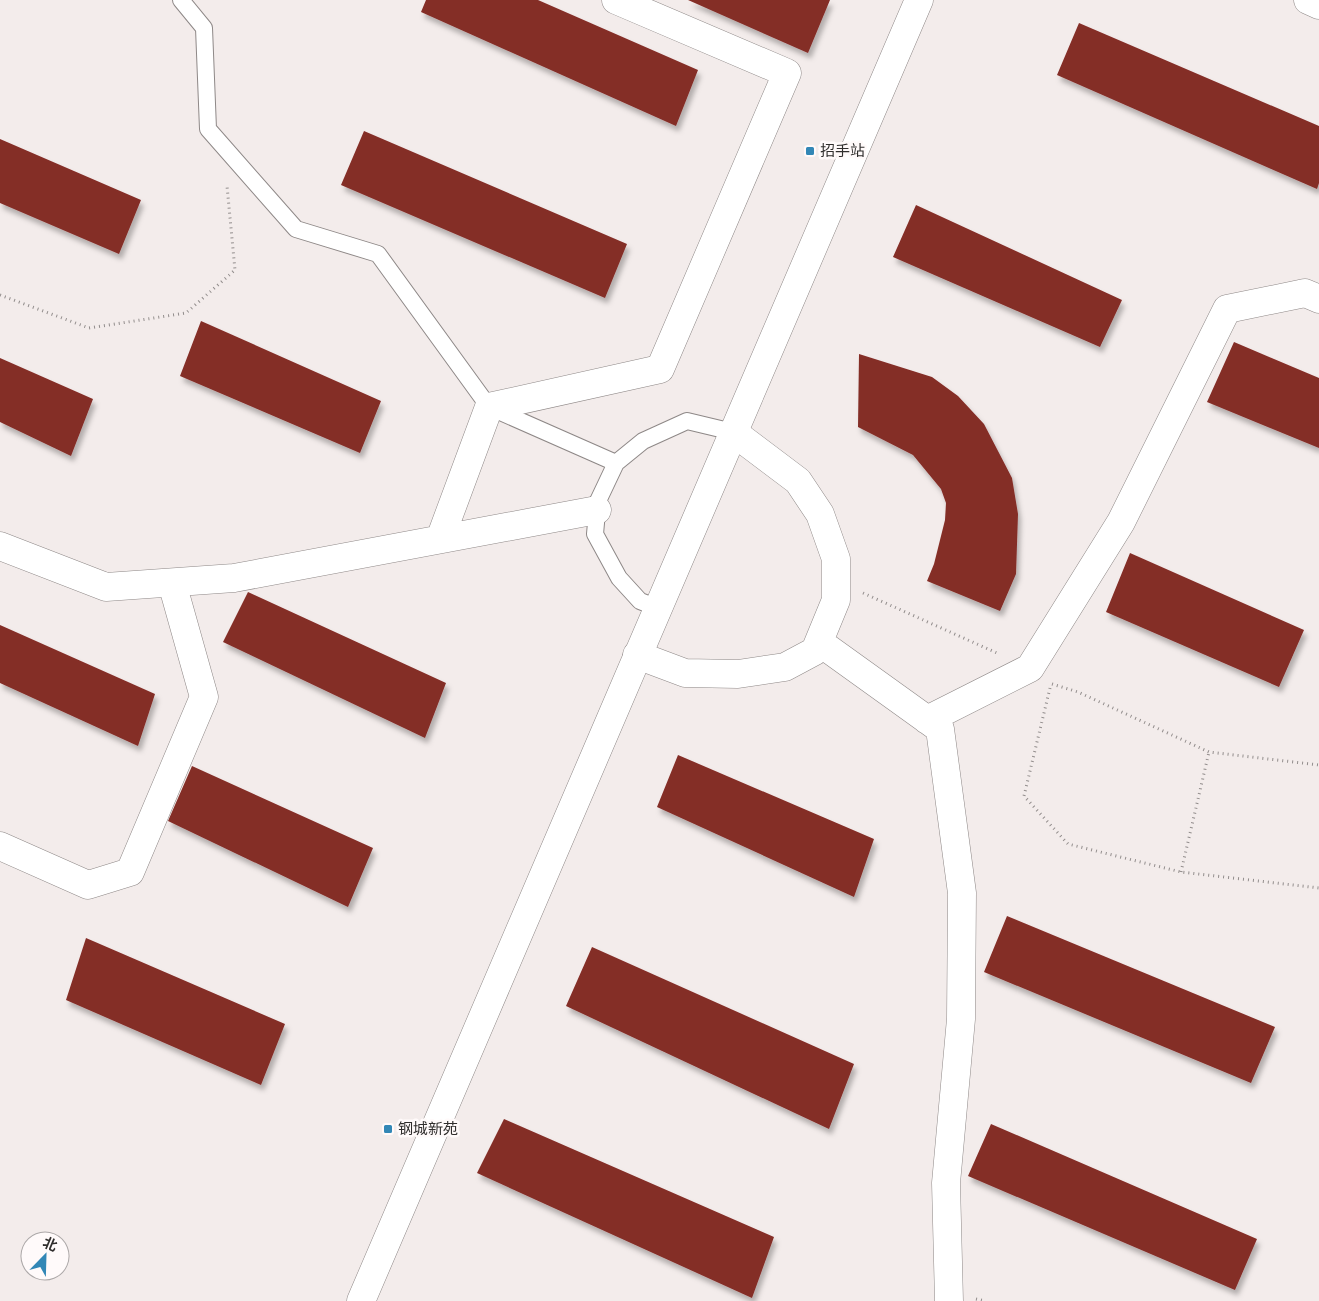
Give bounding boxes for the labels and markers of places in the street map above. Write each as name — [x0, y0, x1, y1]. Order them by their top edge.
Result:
place label: 招手站 — [820, 142, 865, 160]
marker: 招手站 — [804, 145, 816, 157]
place label: 钢城新苑 — [398, 1120, 458, 1138]
marker: 钢城新苑 — [382, 1123, 394, 1135]

